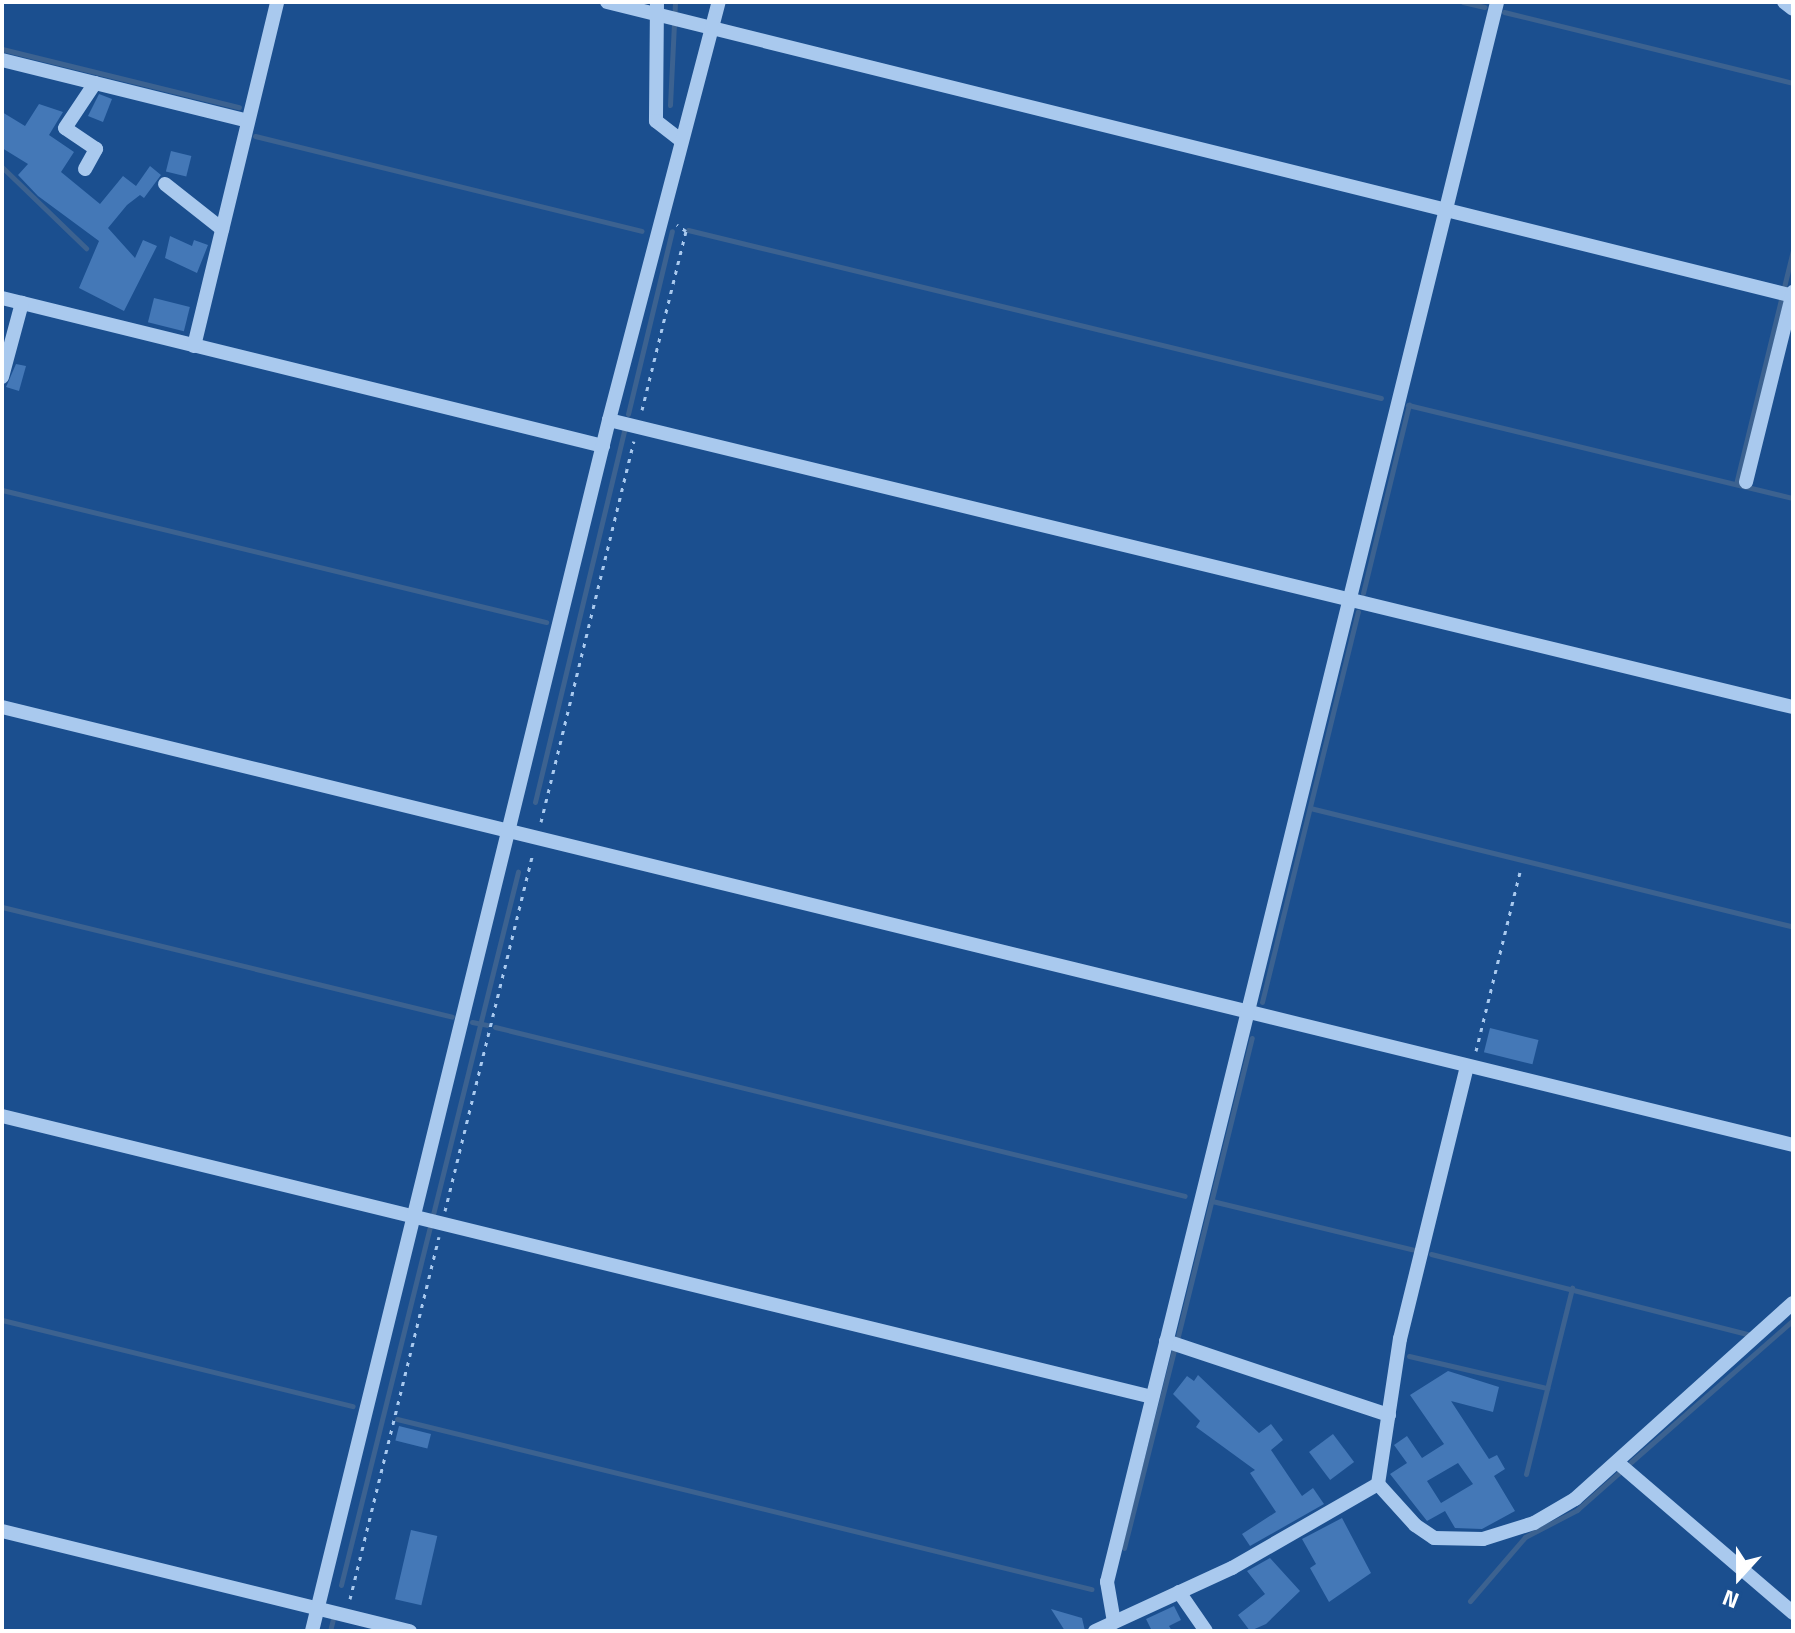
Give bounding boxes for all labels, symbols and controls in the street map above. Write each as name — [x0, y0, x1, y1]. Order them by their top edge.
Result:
north arrow — [1699, 1537, 1779, 1617]
text: N — [1717, 1581, 1744, 1618]

